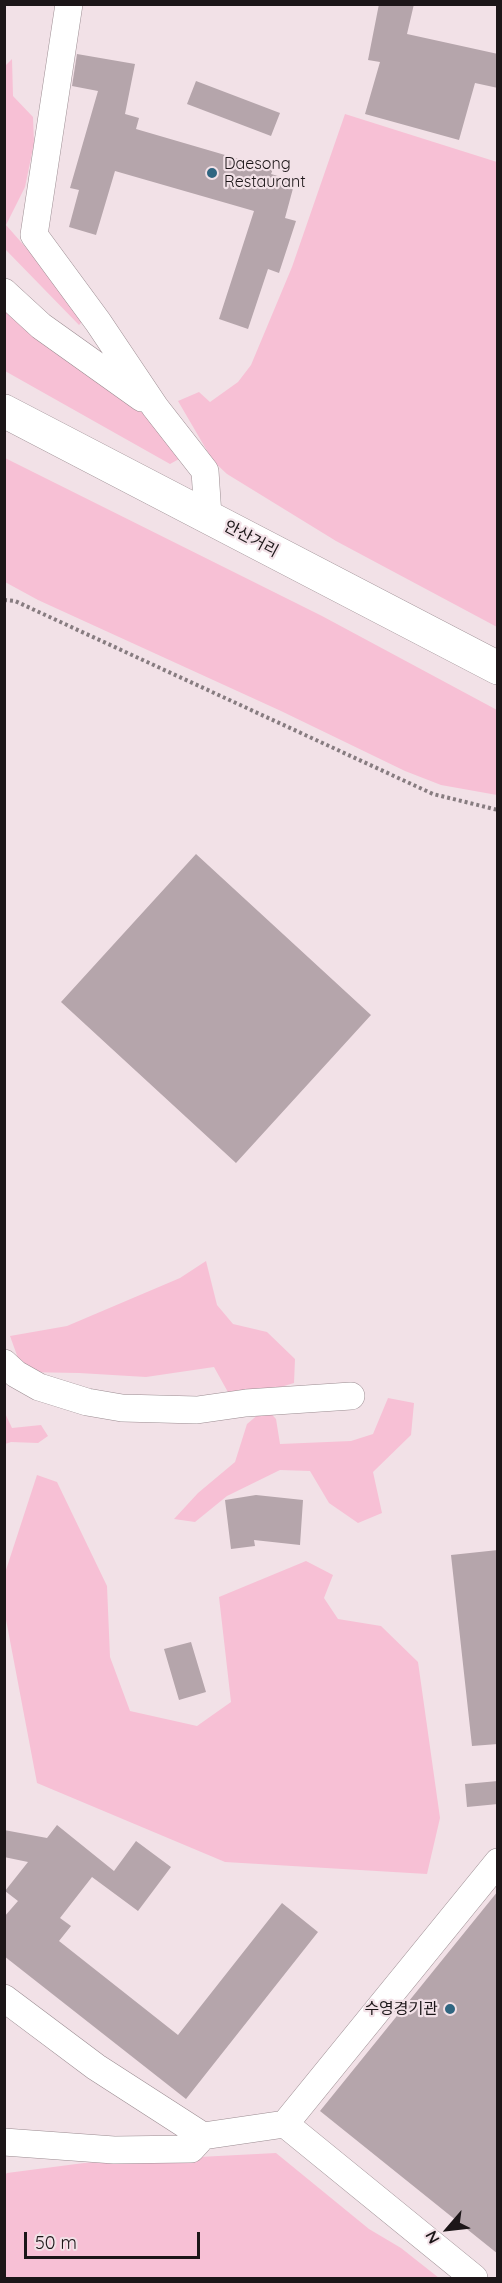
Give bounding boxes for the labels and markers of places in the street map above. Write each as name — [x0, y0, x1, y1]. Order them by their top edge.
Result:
place label: Daesong Restaurant — [224, 154, 306, 192]
marker: Daesong Restaurant — [205, 166, 219, 180]
place label: 수영경기관 — [364, 1999, 438, 2019]
marker: 수영경기관 — [443, 2002, 457, 2016]

